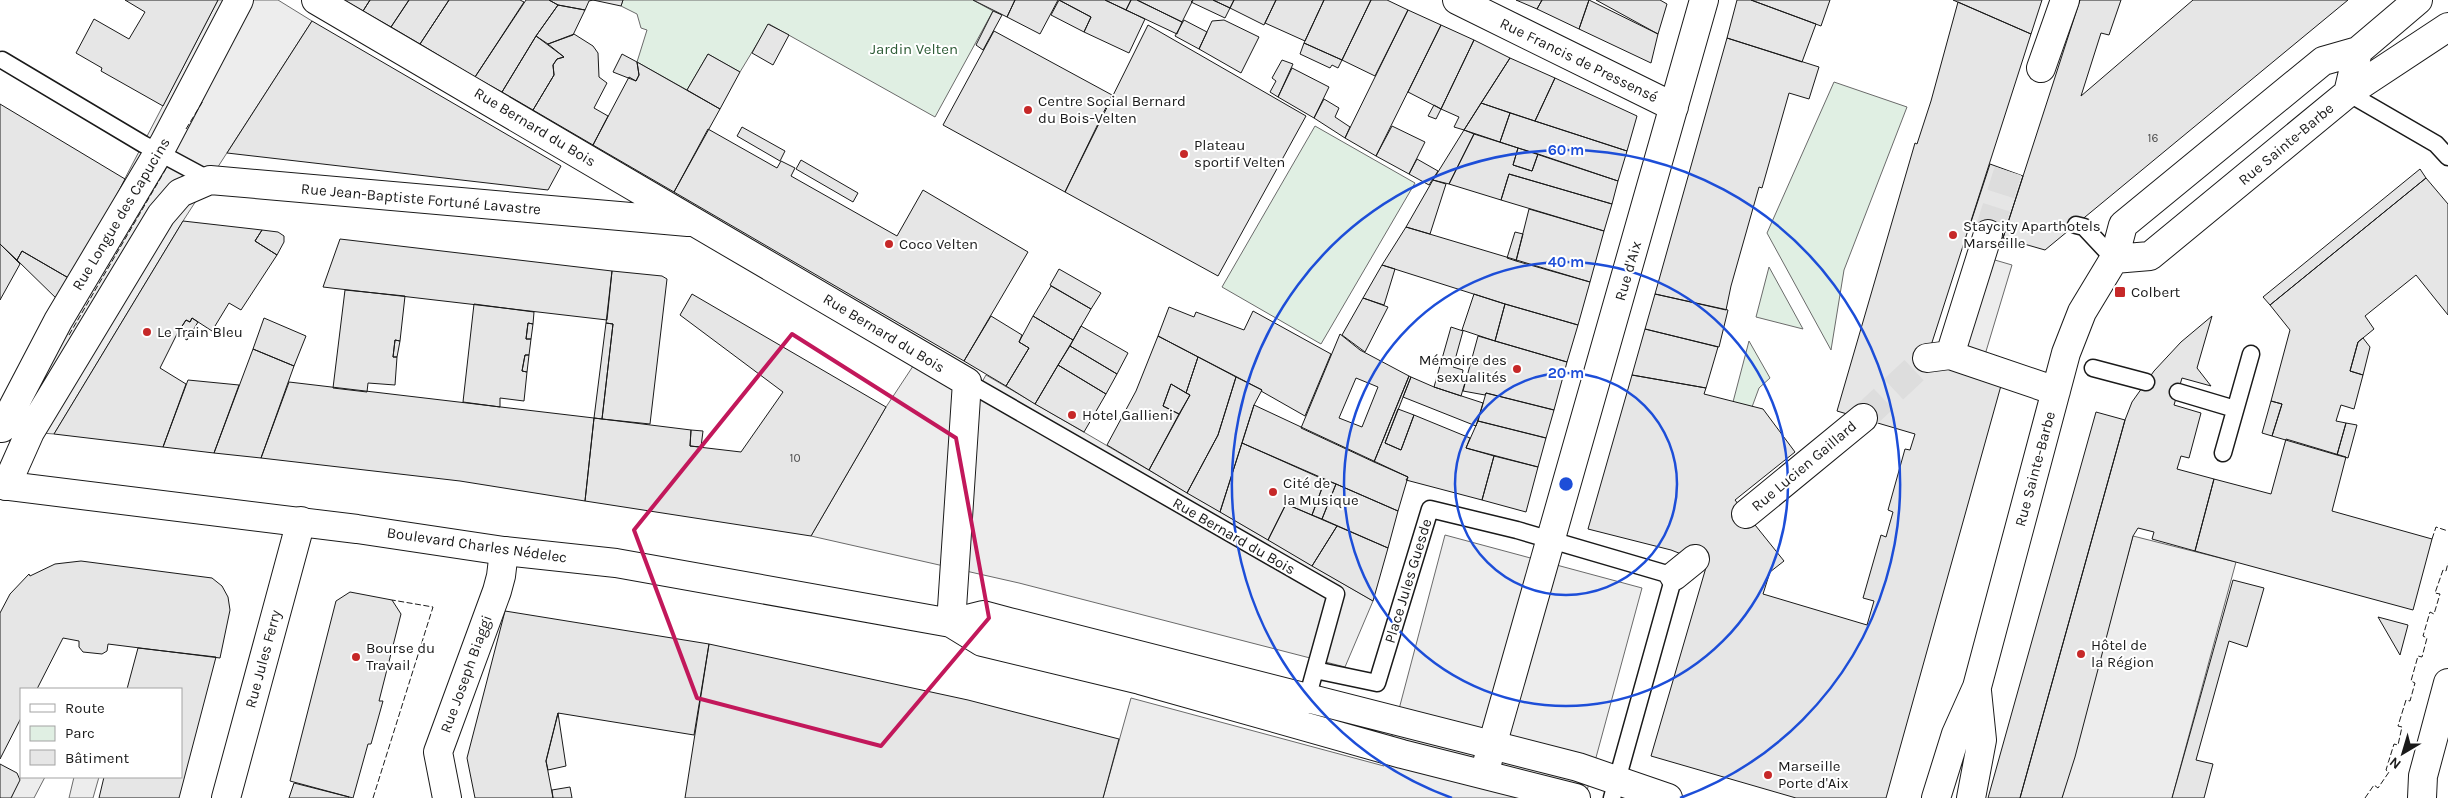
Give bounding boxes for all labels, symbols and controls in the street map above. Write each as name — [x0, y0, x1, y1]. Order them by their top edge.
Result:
street label: Rue Francis de Pressensé — [1497, 14, 1661, 106]
park label: Jardin Velten — [870, 40, 958, 58]
street label: Rue Bernard du Bois — [471, 84, 599, 170]
place label: Centre Social Bernard du Bois-Velten — [1038, 92, 1186, 127]
street label: Rue Sainte-Barbe — [2235, 99, 2337, 189]
marker: Centre Social Bernard du Bois-Velten — [1022, 104, 1034, 116]
house number: 16 — [2148, 131, 2159, 145]
street label: Rue Longue des Capucins — [68, 134, 174, 294]
place label: Plateau sportif Velten — [1194, 136, 1285, 171]
text: 60 m — [1548, 141, 1584, 159]
marker: Plateau sportif Velten — [1178, 148, 1190, 160]
street label: Rue Jean-Baptiste Fortuné Lavastre — [300, 180, 542, 218]
place label: Staycity Aparthotels Marseille — [1963, 217, 2101, 252]
marker: Staycity Aparthotels Marseille — [1947, 229, 1959, 241]
place label: Coco Velten — [899, 235, 978, 253]
marker: Coco Velten — [883, 238, 895, 250]
street label: Rue d'Aix — [1611, 239, 1645, 303]
text: 40 m — [1548, 253, 1584, 271]
place label: Colbert — [2131, 283, 2181, 301]
marker: Colbert — [2113, 285, 2127, 299]
street label: Rue Bernard du Bois — [820, 290, 948, 376]
place label: Le Train Bleu — [157, 323, 243, 341]
marker: Le Train Bleu — [141, 326, 153, 338]
place label: Mémoire des sexualités — [1419, 351, 1507, 386]
marker: Mémoire des sexualités — [1511, 363, 1523, 375]
text: 20 m — [1548, 364, 1584, 382]
place label: Hotel Gallieni — [1082, 406, 1173, 424]
marker: Hotel Gallieni — [1066, 409, 1078, 421]
street label: Rue Sainte-Barbe — [2011, 409, 2059, 529]
street label: Rue Lucien Gaillard — [1748, 417, 1860, 515]
house number: 10 — [789, 451, 801, 465]
place label: Cité de la Musique — [1283, 474, 1359, 509]
centre of rings — [1557, 475, 1575, 493]
marker: Cité de la Musique — [1267, 486, 1279, 498]
street label: Rue Bernard du Bois — [1169, 494, 1299, 578]
street label: Place Jules Guesde — [1381, 517, 1435, 645]
street label: Boulevard Charles Nédelec — [386, 523, 568, 567]
street label: Rue Jules Ferry — [241, 608, 285, 710]
street label: Rue Joseph Biaggi — [436, 613, 496, 735]
place label: Hôtel de la Région — [2091, 636, 2154, 671]
place label: Bourse du Travail — [366, 639, 435, 674]
marker: Hôtel de la Région — [2075, 648, 2087, 660]
marker: Bourse du Travail — [350, 651, 362, 663]
legend — [20, 688, 182, 778]
text: Route — [65, 699, 105, 717]
text: Parc — [65, 724, 95, 742]
north arrow — [2378, 728, 2428, 778]
text: Bâtiment — [65, 749, 129, 767]
text: N — [2386, 753, 2404, 773]
place label: Marseille Porte d'Aix — [1778, 757, 1849, 792]
marker: Marseille Porte d'Aix — [1762, 769, 1774, 781]

